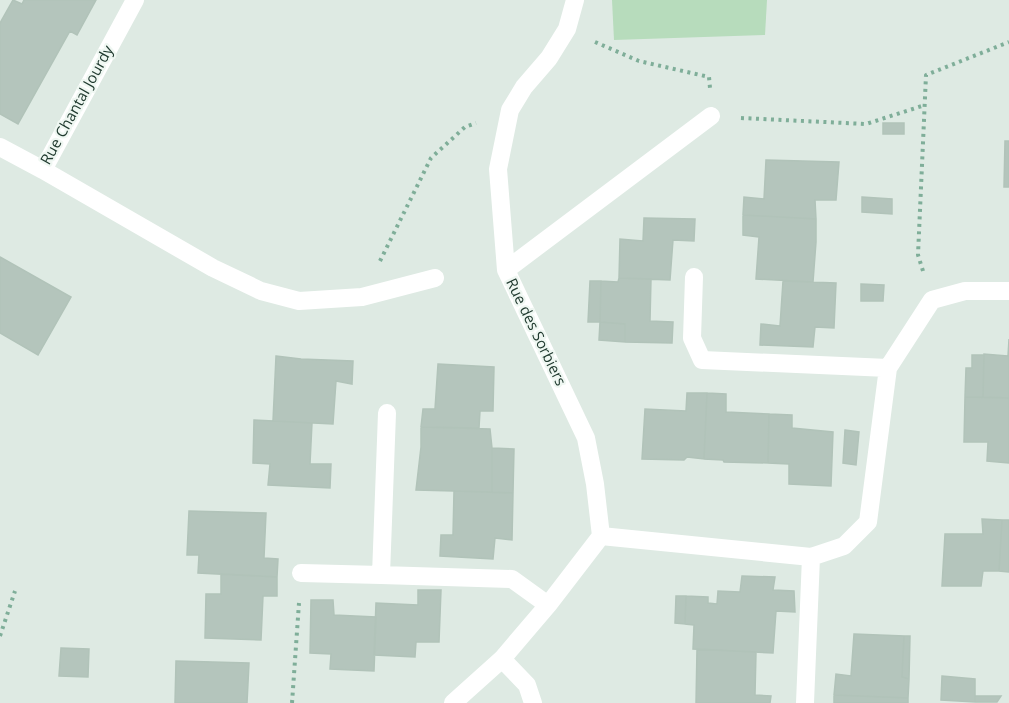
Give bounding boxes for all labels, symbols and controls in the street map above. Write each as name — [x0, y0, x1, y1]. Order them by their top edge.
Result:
street label: Rue Chantal Jourdy — [35, 41, 117, 168]
street label: Rue des Sorbiers — [502, 274, 572, 389]

